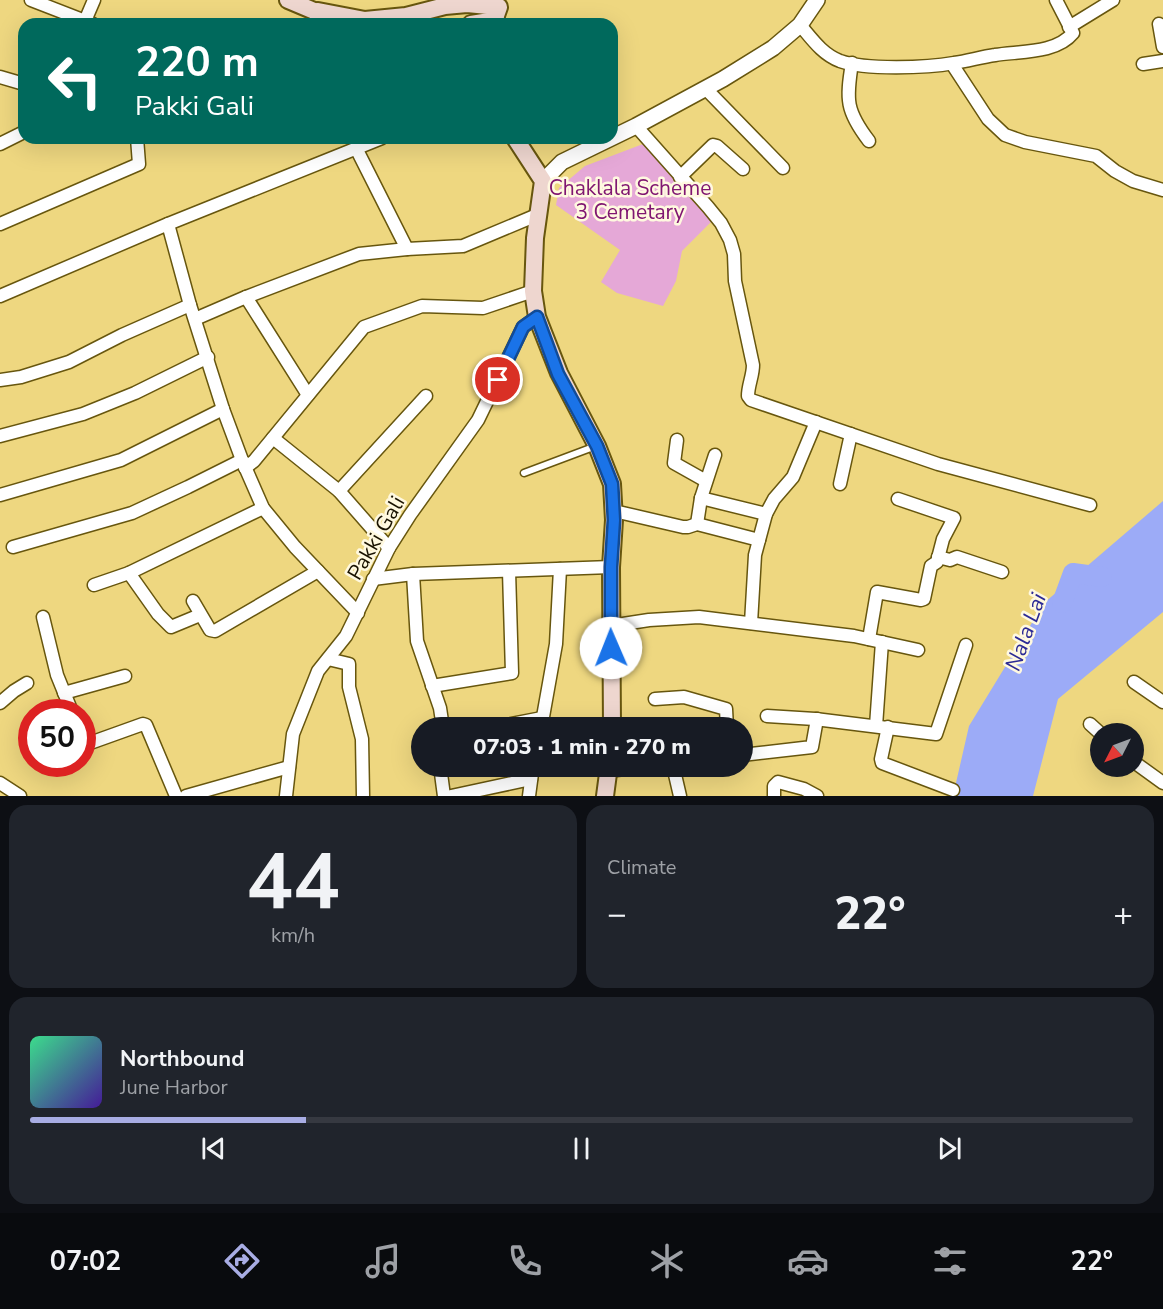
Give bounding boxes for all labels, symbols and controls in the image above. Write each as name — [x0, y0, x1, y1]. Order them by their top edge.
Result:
text: 220 m — [135, 34, 259, 91]
icon: left — [36, 42, 114, 120]
text: Pakki Gali — [135, 88, 254, 125]
park label: Chaklala Scheme 3 Cemetary — [549, 174, 711, 226]
pin — [472, 354, 523, 405]
icon: arrive — [481, 363, 514, 396]
street label: Pakki Gali — [341, 491, 411, 585]
water label: Nala Lai — [998, 588, 1054, 675]
position arrow — [579, 616, 643, 680]
speed limit sign: 50 — [18, 699, 96, 777]
north arrow — [1090, 723, 1144, 777]
map controls — [1090, 723, 1144, 777]
text: 07:03 · 1 min · 270 m — [473, 732, 691, 762]
text: 44 — [246, 829, 340, 936]
text: Climate — [607, 854, 676, 881]
text: 22° — [834, 884, 906, 945]
text: − — [607, 892, 627, 937]
text: + — [1113, 892, 1133, 937]
text: km/h — [271, 922, 315, 949]
text: Northbound — [120, 1044, 244, 1074]
text: June Harbor — [120, 1074, 228, 1101]
icon: previous — [197, 1132, 230, 1165]
icon: pause — [565, 1132, 598, 1165]
icon: next — [933, 1132, 966, 1165]
icon: directions — [221, 1240, 263, 1282]
icon: music — [362, 1240, 404, 1282]
icon: phone — [504, 1240, 546, 1282]
icon: climate — [646, 1240, 688, 1282]
icon: car — [787, 1240, 829, 1282]
icon: filters — [929, 1240, 971, 1282]
text: 07:02 — [50, 1243, 121, 1280]
text: 22° — [1070, 1243, 1113, 1280]

